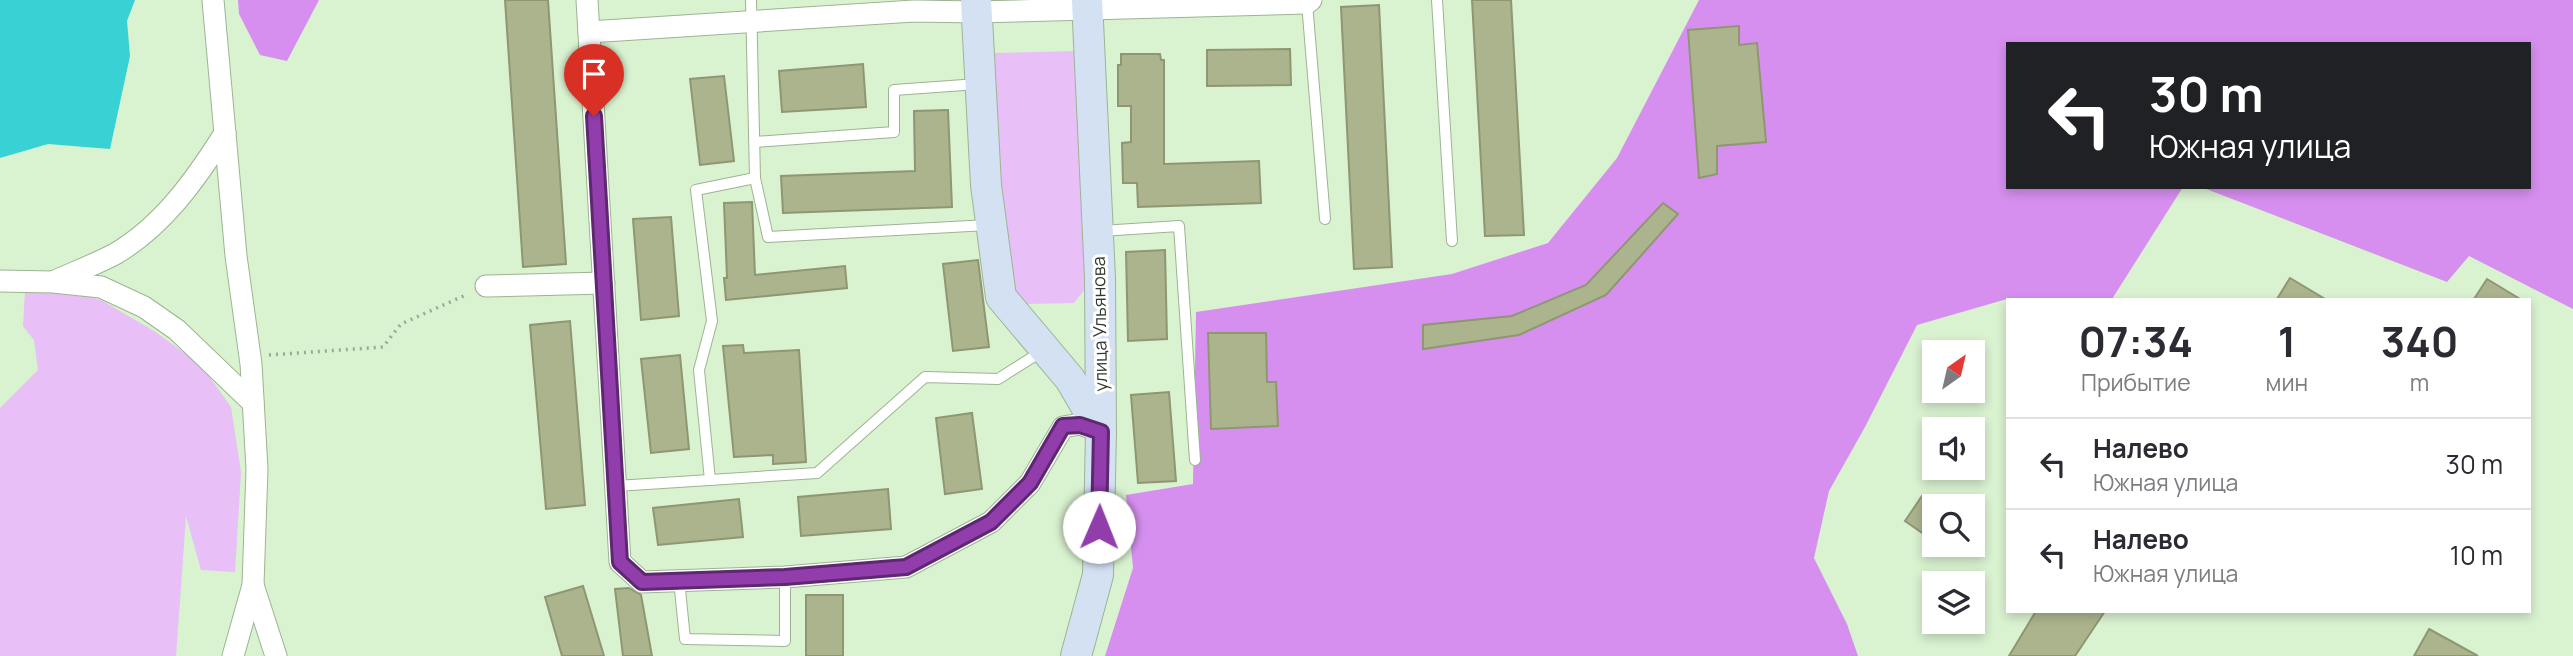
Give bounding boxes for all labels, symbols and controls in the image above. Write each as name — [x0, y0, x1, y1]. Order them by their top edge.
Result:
pin — [564, 44, 624, 116]
icon: arrive — [575, 55, 613, 93]
text: 30 m — [2149, 60, 2264, 127]
icon: left — [2034, 70, 2125, 161]
text: Южная улица — [2149, 124, 2351, 168]
street label: улица Ульянова — [1086, 256, 1112, 392]
text: 07:34 — [2079, 312, 2193, 370]
text: 1 — [2278, 312, 2296, 370]
text: 340 — [2381, 312, 2458, 370]
north arrow — [1922, 340, 1984, 402]
map controls — [1922, 340, 1985, 634]
text: Прибытие — [2081, 366, 2191, 398]
text: мин — [2266, 366, 2308, 398]
text: m — [2410, 366, 2429, 398]
button: sound — [1922, 417, 1985, 480]
text: Налево — [2093, 430, 2189, 466]
icon: left — [2034, 445, 2072, 483]
text: 30 m — [2446, 446, 2503, 482]
text: Южная улица — [2093, 466, 2238, 498]
position arrow — [1062, 490, 1136, 564]
button: search — [1922, 494, 1985, 557]
text: Налево — [2093, 521, 2189, 557]
icon: left — [2034, 536, 2072, 574]
text: 10 m — [2450, 537, 2503, 573]
text: Южная улица — [2093, 557, 2238, 589]
button: layers — [1922, 571, 1985, 634]

